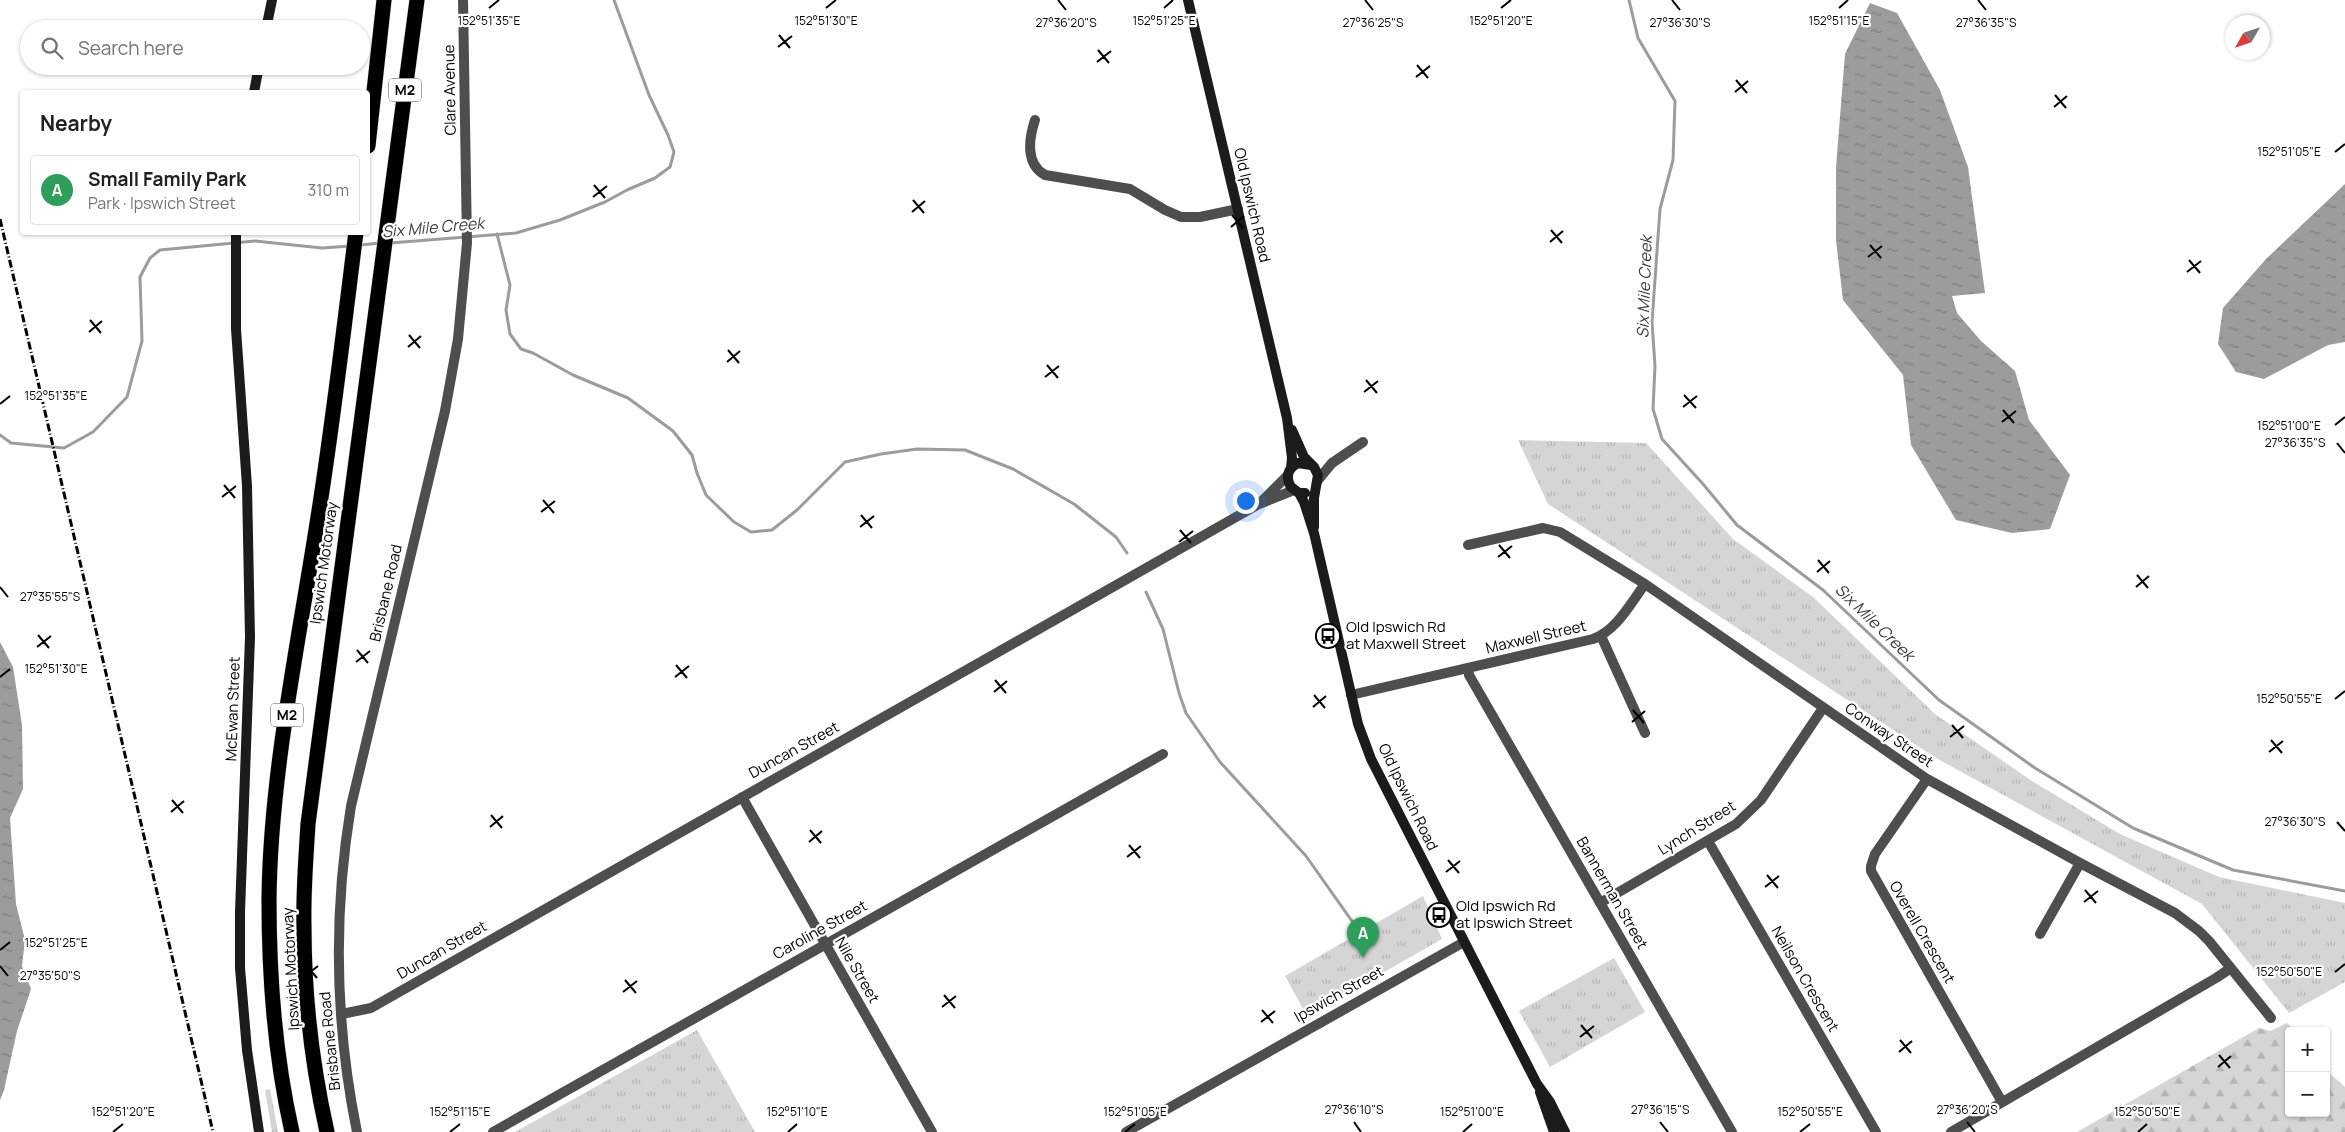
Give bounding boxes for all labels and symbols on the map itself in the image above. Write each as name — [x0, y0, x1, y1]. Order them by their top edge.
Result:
text: 152°51'35"E — [458, 12, 521, 29]
text: 152°51'30"E — [794, 12, 858, 29]
text: 152°51'25"E — [1133, 12, 1196, 29]
text: 152°51'20"E — [1469, 12, 1533, 29]
text: 152°51'15"E — [1809, 12, 1870, 29]
text: 27°36'20"S — [1035, 14, 1097, 31]
text: 27°36'25"S — [1343, 14, 1403, 31]
text: 27°36'30"S — [1650, 14, 1710, 31]
text: 27°36'35"S — [1956, 14, 2016, 31]
north arrow — [2225, 15, 2270, 60]
street label: Clare Avenue — [438, 44, 461, 136]
road number: M2 — [389, 78, 421, 102]
text: 152°51'05"E — [2257, 143, 2321, 160]
street label: Old Ipswich Road — [1229, 146, 1276, 264]
water label: Six Mile Creek — [381, 211, 487, 242]
water label: Six Mile Creek — [1631, 233, 1657, 339]
text: 152°51'35"E — [25, 387, 88, 404]
text: 152°51'00"E — [2257, 417, 2321, 434]
text: 27°36'35"S — [2265, 434, 2325, 451]
your location — [1233, 488, 1259, 514]
street label: Ipswich Motorway — [305, 500, 343, 626]
street label: Brisbane Road — [364, 542, 407, 644]
water label: Six Mile Creek — [1831, 579, 1921, 667]
text: 27°35'55"S — [20, 588, 80, 605]
street label: Maxwell Street — [1483, 615, 1588, 658]
place label: Old Ipswich Rd at Maxwell Street — [1346, 616, 1466, 654]
bus stop icon: Old Ipswich Rd at Maxwell Street — [1315, 623, 1341, 649]
street label: McEwan Street — [220, 656, 245, 762]
text: 152°51'30"E — [24, 660, 88, 677]
text: 152°50'55"E — [2256, 690, 2322, 707]
street label: Conway Street — [1841, 697, 1938, 772]
road number: M2 — [271, 704, 303, 726]
street label: Duncan Street — [745, 716, 843, 783]
street label: Old Ipswich Road — [1373, 740, 1444, 854]
street label: Lynch Street — [1654, 795, 1740, 860]
text: 27°36'30"S — [2265, 813, 2325, 830]
street label: Bannerman Street — [1572, 833, 1653, 953]
street label: Overell Crescent — [1885, 877, 1960, 987]
street label: Caroline Street — [769, 895, 871, 964]
place label: Old Ipswich Rd at Ipswich Street — [1456, 895, 1573, 933]
bus stop icon: Old Ipswich Rd at Ipswich Street — [1426, 902, 1452, 928]
street label: Ipswich Motorway — [277, 907, 304, 1031]
street label: Duncan Street — [393, 915, 490, 984]
pin: A — [1347, 917, 1379, 958]
street label: Neilson Crescent — [1767, 922, 1844, 1035]
street label: Nile Street — [830, 933, 885, 1007]
text: 152°51'25"E — [25, 934, 88, 951]
street label: Ipswich Street — [1290, 960, 1387, 1027]
text: 152°50'50"E — [2256, 963, 2322, 980]
text: 27°35'50"S — [20, 967, 80, 984]
street label: Brisbane Road — [314, 991, 345, 1092]
text: 27°36'10"S — [1324, 1101, 1384, 1118]
text: 27°36'15"S — [1631, 1101, 1689, 1118]
text: 27°36'20"S — [1936, 1101, 1998, 1118]
text: 152°51'20"E — [91, 1103, 155, 1120]
text: 152°51'15"E — [430, 1103, 491, 1120]
text: 152°51'10"E — [766, 1103, 828, 1120]
text: 152°51'05"E — [1103, 1103, 1167, 1120]
text: 152°51'00"E — [1440, 1103, 1504, 1120]
text: 152°50'55"E — [1777, 1103, 1843, 1120]
text: 152°50'50"E — [2114, 1103, 2180, 1120]

